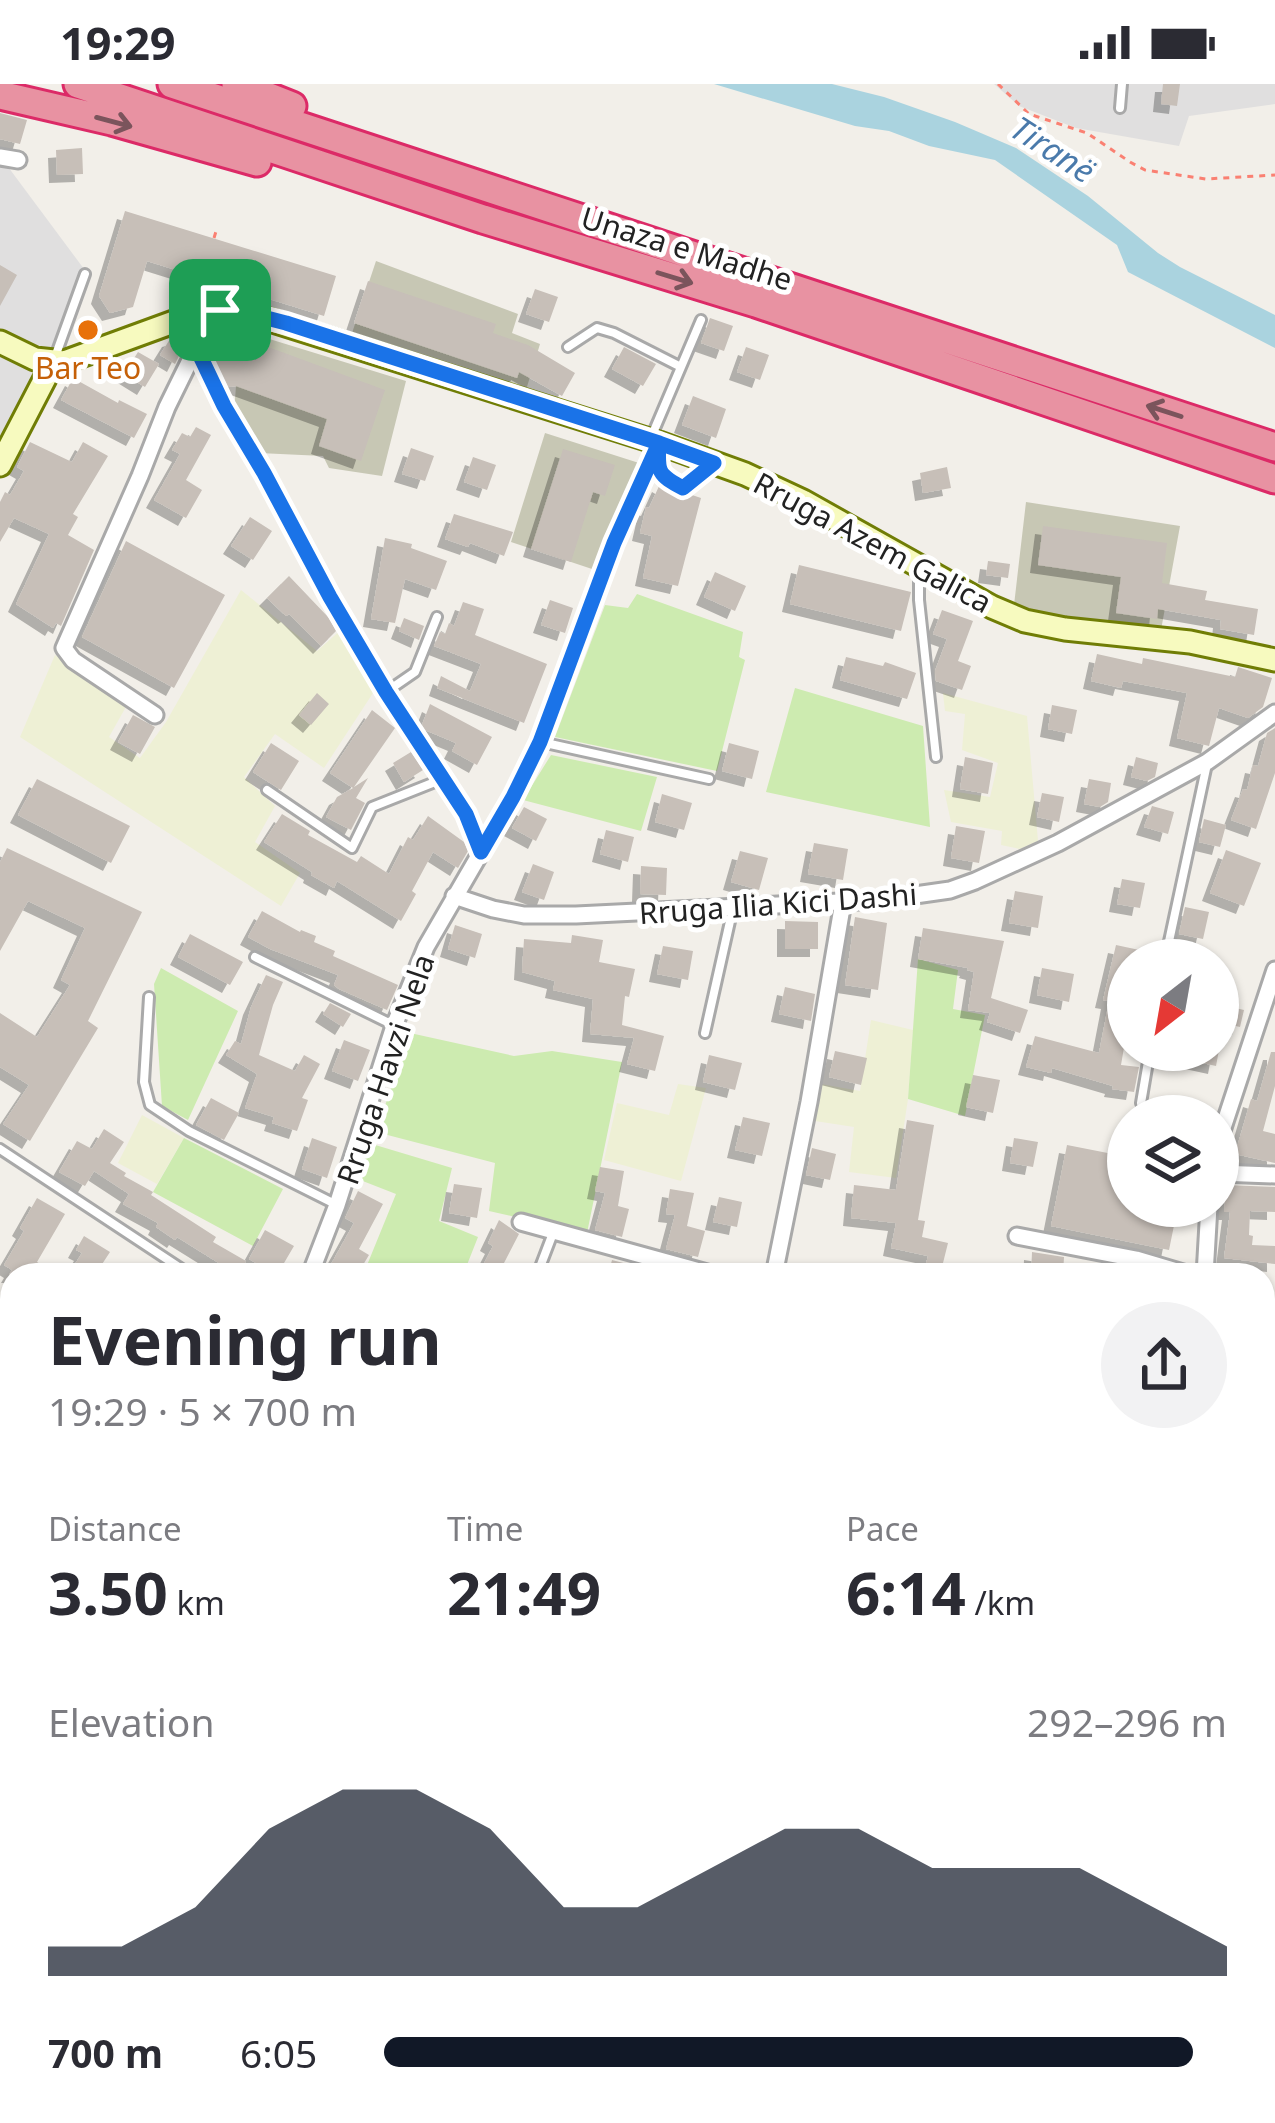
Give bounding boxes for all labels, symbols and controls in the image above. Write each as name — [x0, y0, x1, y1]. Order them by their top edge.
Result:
text: 19:29 — [60, 12, 176, 73]
water label: Tiranë — [1002, 105, 1104, 193]
one-way arrow — [94, 112, 132, 134]
street label: Unaza e Madhe — [576, 196, 798, 300]
pin — [169, 259, 271, 361]
one-way arrow — [656, 269, 694, 291]
icon: arrive — [187, 277, 253, 343]
marker: Bar Teo — [75, 317, 101, 343]
place label: Bar Teo — [35, 347, 141, 388]
one-way arrow — [1146, 399, 1184, 421]
street label: Rruga Azem Galica — [747, 462, 999, 622]
street label: Rruga Ilia Kici Dashi — [638, 873, 918, 933]
north arrow — [1107, 939, 1239, 1071]
map controls — [1107, 939, 1239, 1227]
street label: Rruga Havzi Nela — [326, 948, 444, 1190]
button: layers — [1107, 1095, 1239, 1227]
text: Evening run — [48, 1294, 442, 1384]
button: share — [1101, 1302, 1227, 1428]
text: 19:29 · 5 × 700 m — [48, 1384, 357, 1437]
text: Distance — [48, 1506, 182, 1551]
text: Time — [447, 1506, 523, 1551]
text: Pace — [846, 1506, 919, 1551]
text: 3.50 — [48, 1551, 168, 1633]
text: 21:49 — [447, 1551, 601, 1633]
text: 6:14 — [846, 1551, 966, 1633]
text: km — [168, 1580, 225, 1625]
text: /km — [966, 1580, 1035, 1625]
text: Elevation — [48, 1695, 215, 1748]
text: 292–296 m — [1027, 1695, 1227, 1748]
text: 700 m — [48, 2026, 163, 2079]
text: 6:05 — [240, 2026, 317, 2079]

